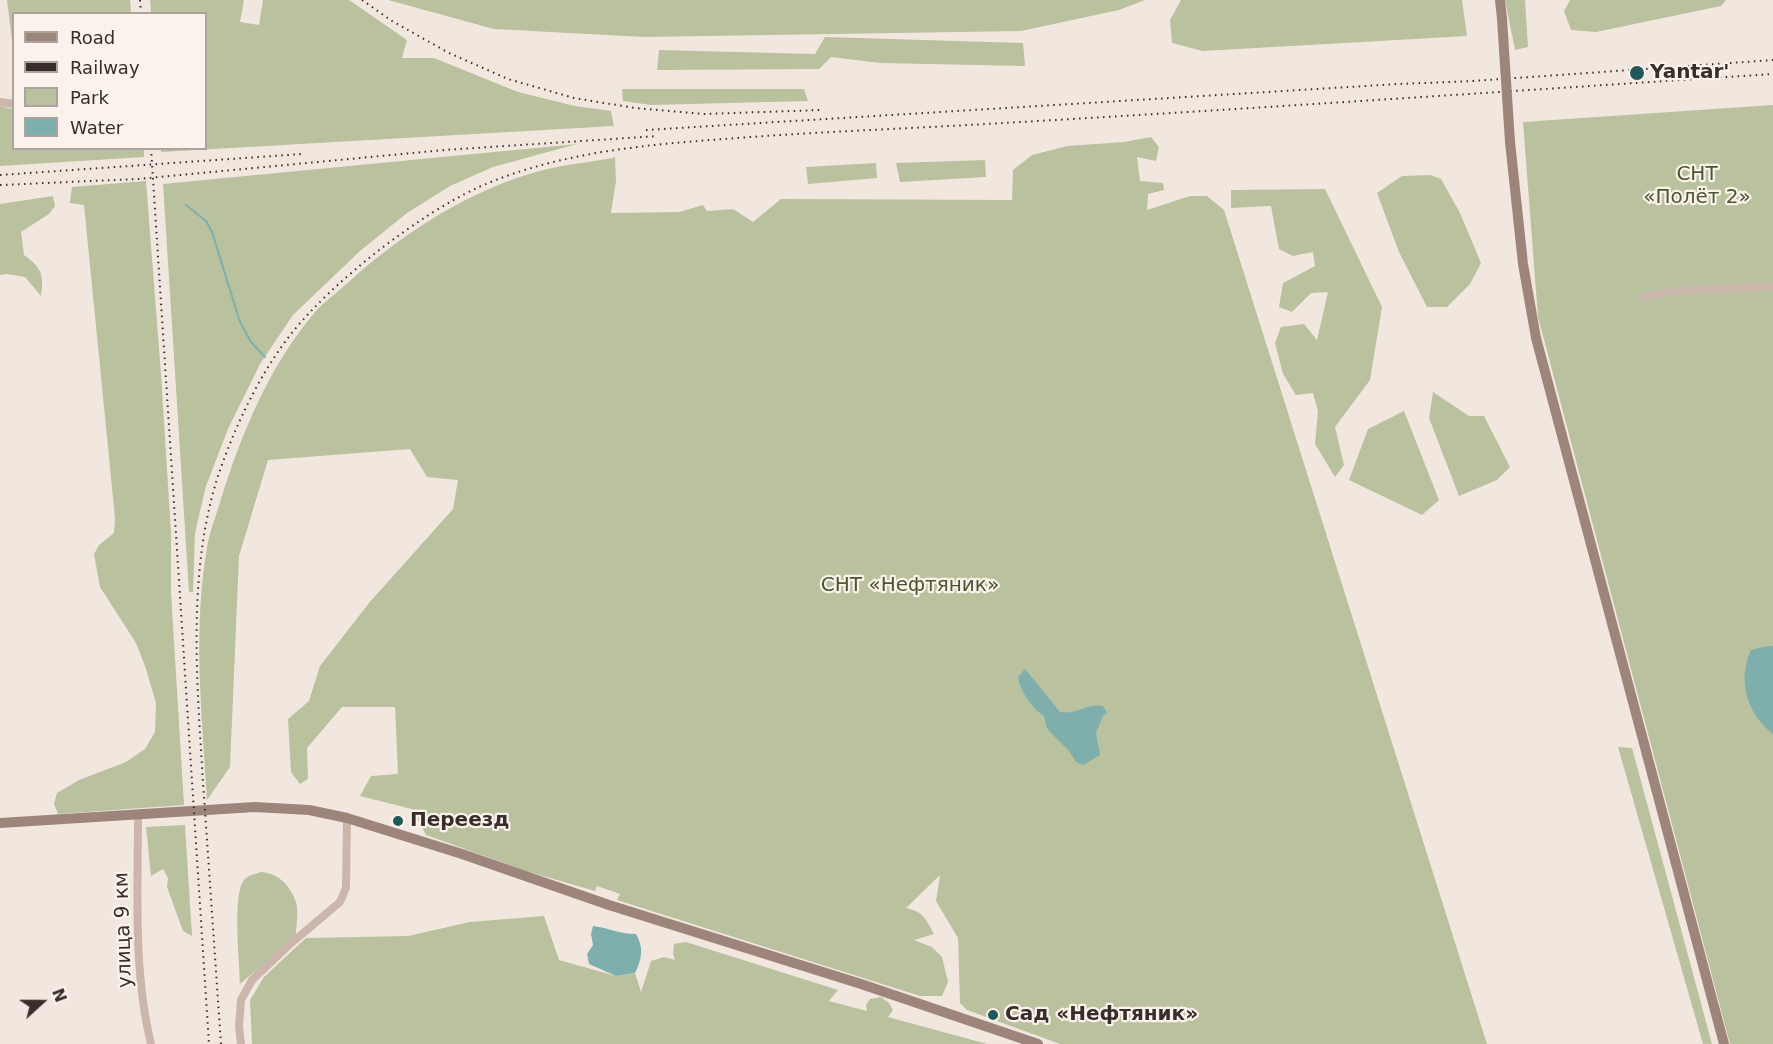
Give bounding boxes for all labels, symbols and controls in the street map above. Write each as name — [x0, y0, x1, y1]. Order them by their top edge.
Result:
legend — [12, 12, 207, 150]
text: Road — [70, 27, 115, 48]
text: Railway — [70, 57, 140, 78]
place label: Yantar' — [1650, 61, 1729, 85]
marker: Yantar' — [1628, 64, 1646, 82]
text: Park — [70, 87, 109, 108]
text: Water — [70, 117, 123, 138]
park label: СНТ «Полёт 2» — [1643, 163, 1751, 210]
park label: СНТ «Нефтяник» — [821, 574, 999, 598]
place label: Переезд — [410, 809, 510, 833]
marker: Переезд — [391, 814, 405, 828]
street label: улица 9 км — [110, 872, 138, 988]
north arrow — [12, 972, 72, 1032]
text: N — [48, 986, 71, 1005]
place label: Сад «Нефтяник» — [1005, 1003, 1198, 1027]
marker: Сад «Нефтяник» — [986, 1008, 1000, 1022]

